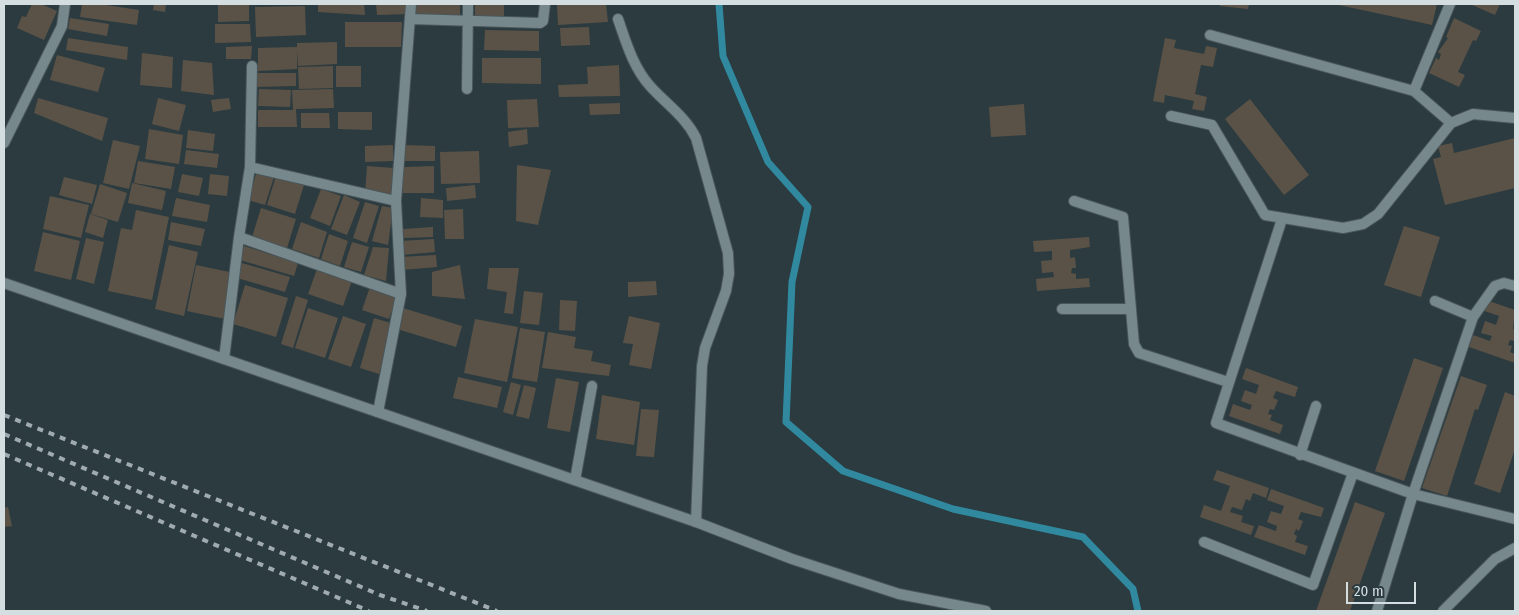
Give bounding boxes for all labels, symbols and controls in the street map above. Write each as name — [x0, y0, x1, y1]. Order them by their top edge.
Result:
scale bar — [1349, 572, 1419, 604]
text: 20 m — [1354, 582, 1384, 600]

